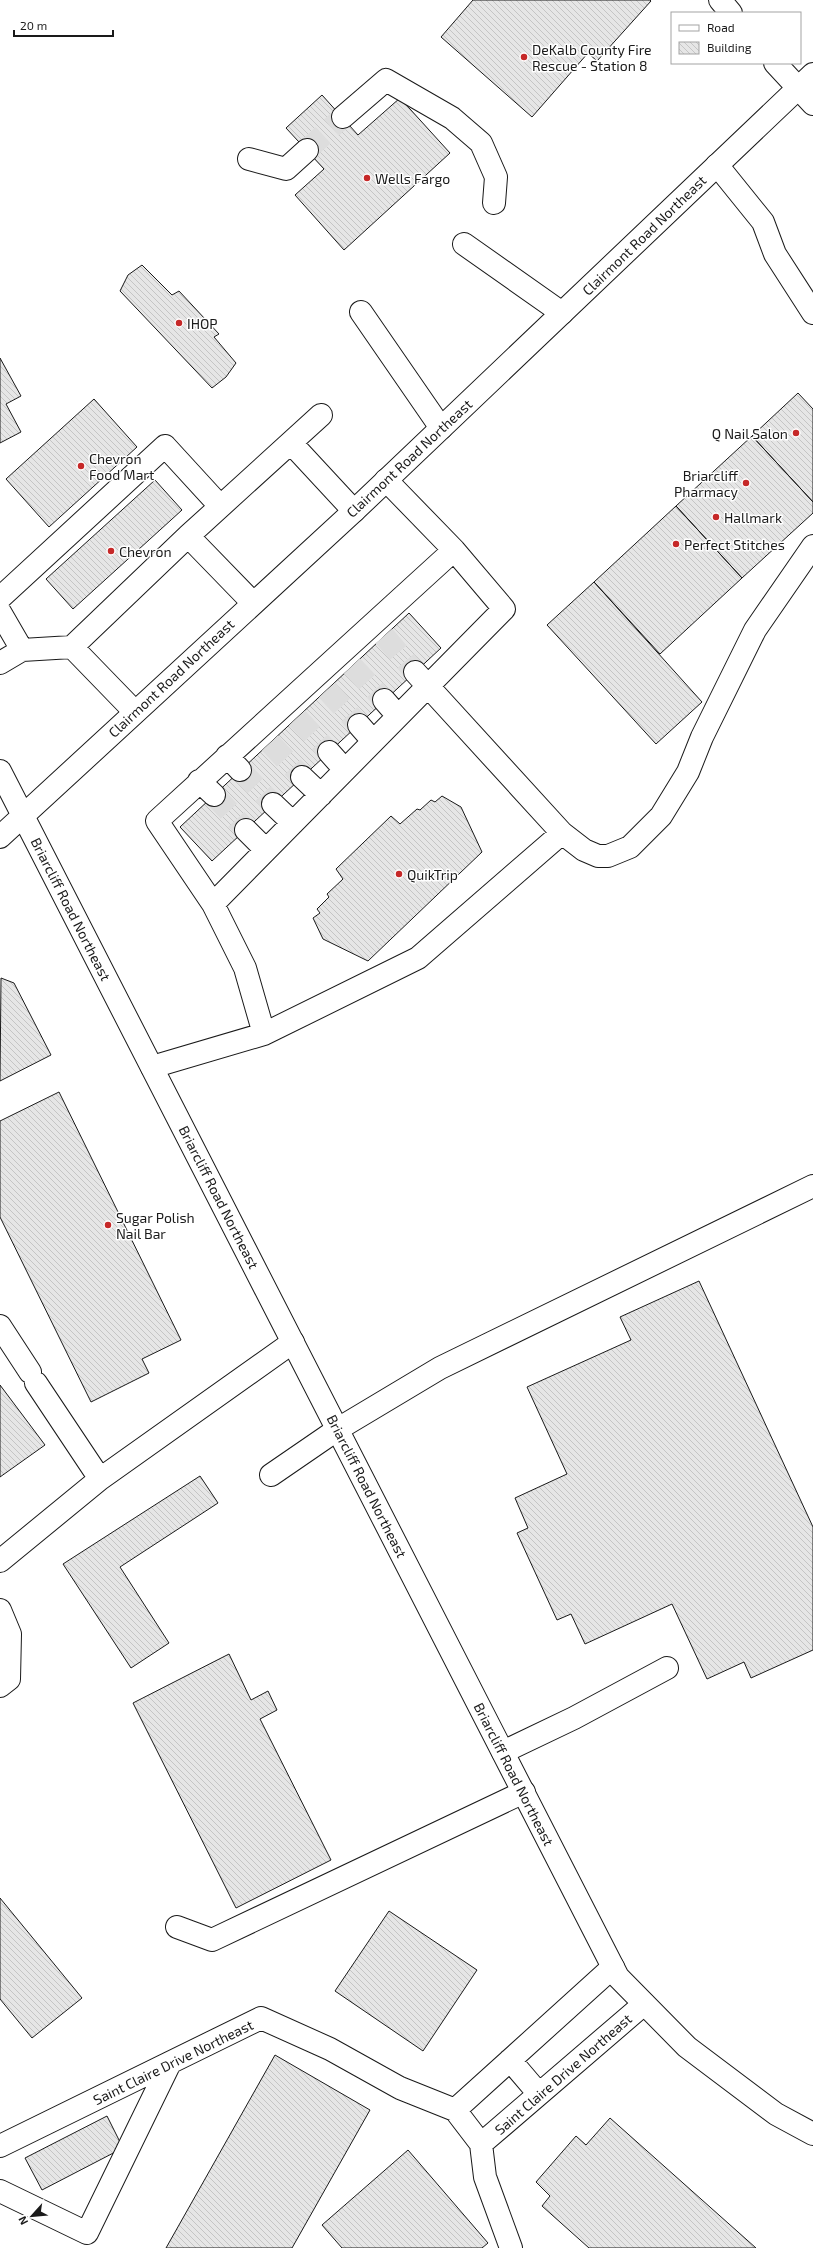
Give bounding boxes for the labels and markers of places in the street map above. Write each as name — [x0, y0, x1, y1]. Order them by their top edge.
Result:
place label: DeKalb County Fire Rescue - Station 8 — [532, 41, 652, 74]
marker: DeKalb County Fire Rescue - Station 8 — [519, 52, 529, 62]
place label: Wells Fargo — [375, 170, 450, 187]
marker: Wells Fargo — [362, 173, 372, 183]
place label: IHOP — [187, 315, 218, 332]
marker: IHOP — [174, 318, 184, 328]
place label: Q Nail Salon — [712, 425, 788, 442]
marker: Q Nail Salon — [791, 428, 801, 438]
place label: Chevron Food Mart — [89, 450, 154, 483]
marker: Chevron Food Mart — [76, 461, 86, 471]
place label: Briarcliff Pharmacy — [674, 467, 739, 500]
marker: Briarcliff Pharmacy — [741, 478, 751, 488]
place label: Hallmark — [724, 509, 782, 526]
marker: Hallmark — [711, 512, 721, 522]
place label: Perfect Stitches — [684, 536, 785, 553]
marker: Perfect Stitches — [671, 539, 681, 549]
place label: Chevron — [119, 543, 172, 560]
marker: Chevron — [106, 546, 116, 556]
place label: QuikTrip — [407, 866, 458, 883]
marker: QuikTrip — [394, 869, 404, 879]
place label: Sugar Polish Nail Bar — [116, 1209, 195, 1242]
marker: Sugar Polish Nail Bar — [103, 1220, 113, 1230]

